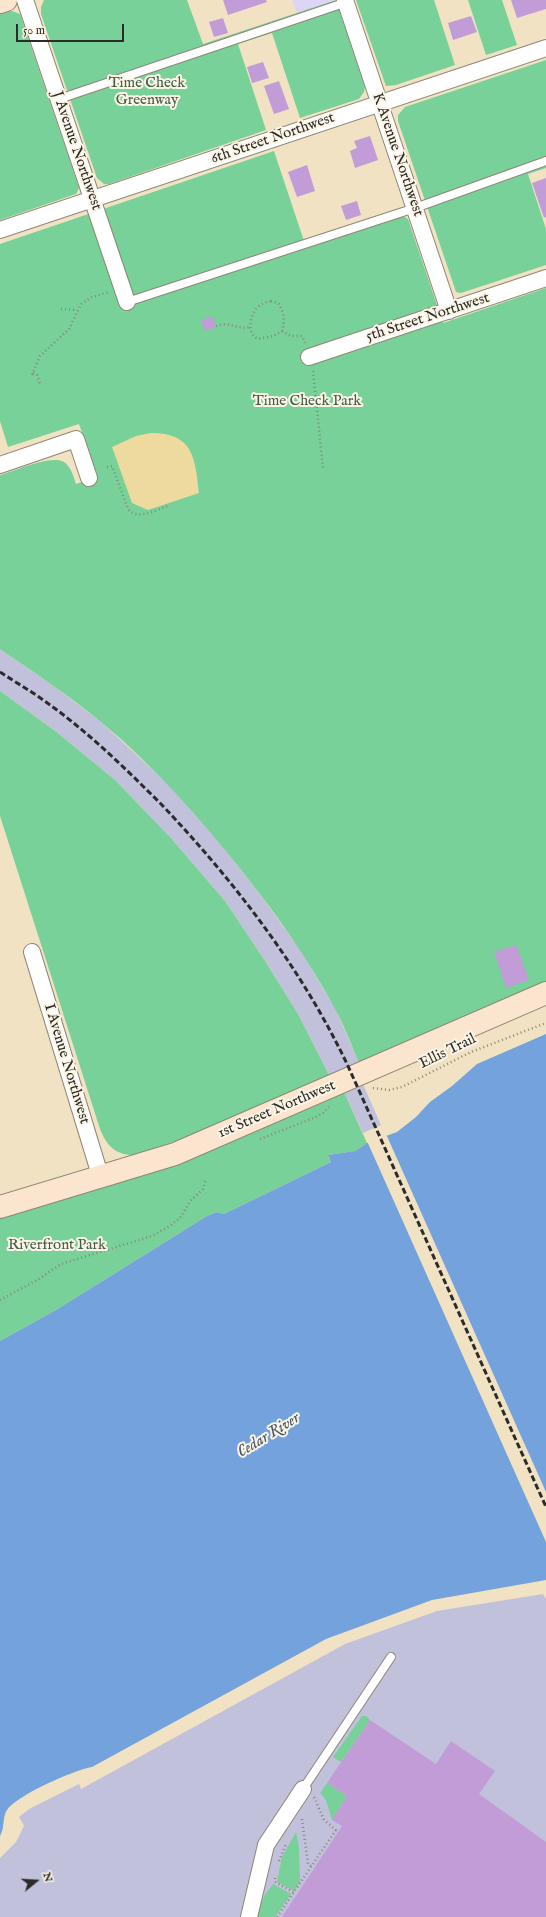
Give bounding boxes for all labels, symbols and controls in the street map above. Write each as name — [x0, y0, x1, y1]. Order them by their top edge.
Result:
scale bar — [18, 16, 126, 42]
text: 50 m — [23, 23, 45, 38]
park label: Time Check Greenway — [109, 75, 185, 110]
street label: J Avenue Northwest — [47, 89, 105, 213]
street label: K Avenue Northwest — [367, 91, 427, 219]
street label: 6th Street Northwest — [209, 109, 337, 169]
street label: 5th Street Northwest — [364, 290, 492, 346]
park label: Time Check Park — [253, 393, 361, 411]
street label: I Avenue Northwest — [39, 1002, 93, 1126]
street label: Ellis Trail — [417, 1031, 479, 1073]
street label: 1st Street Northwest — [216, 1077, 338, 1143]
park label: Riverfront Park — [8, 1237, 106, 1255]
water label: Cedar River — [234, 1409, 304, 1463]
north arrow — [16, 1861, 56, 1901]
text: N — [39, 1871, 56, 1884]

